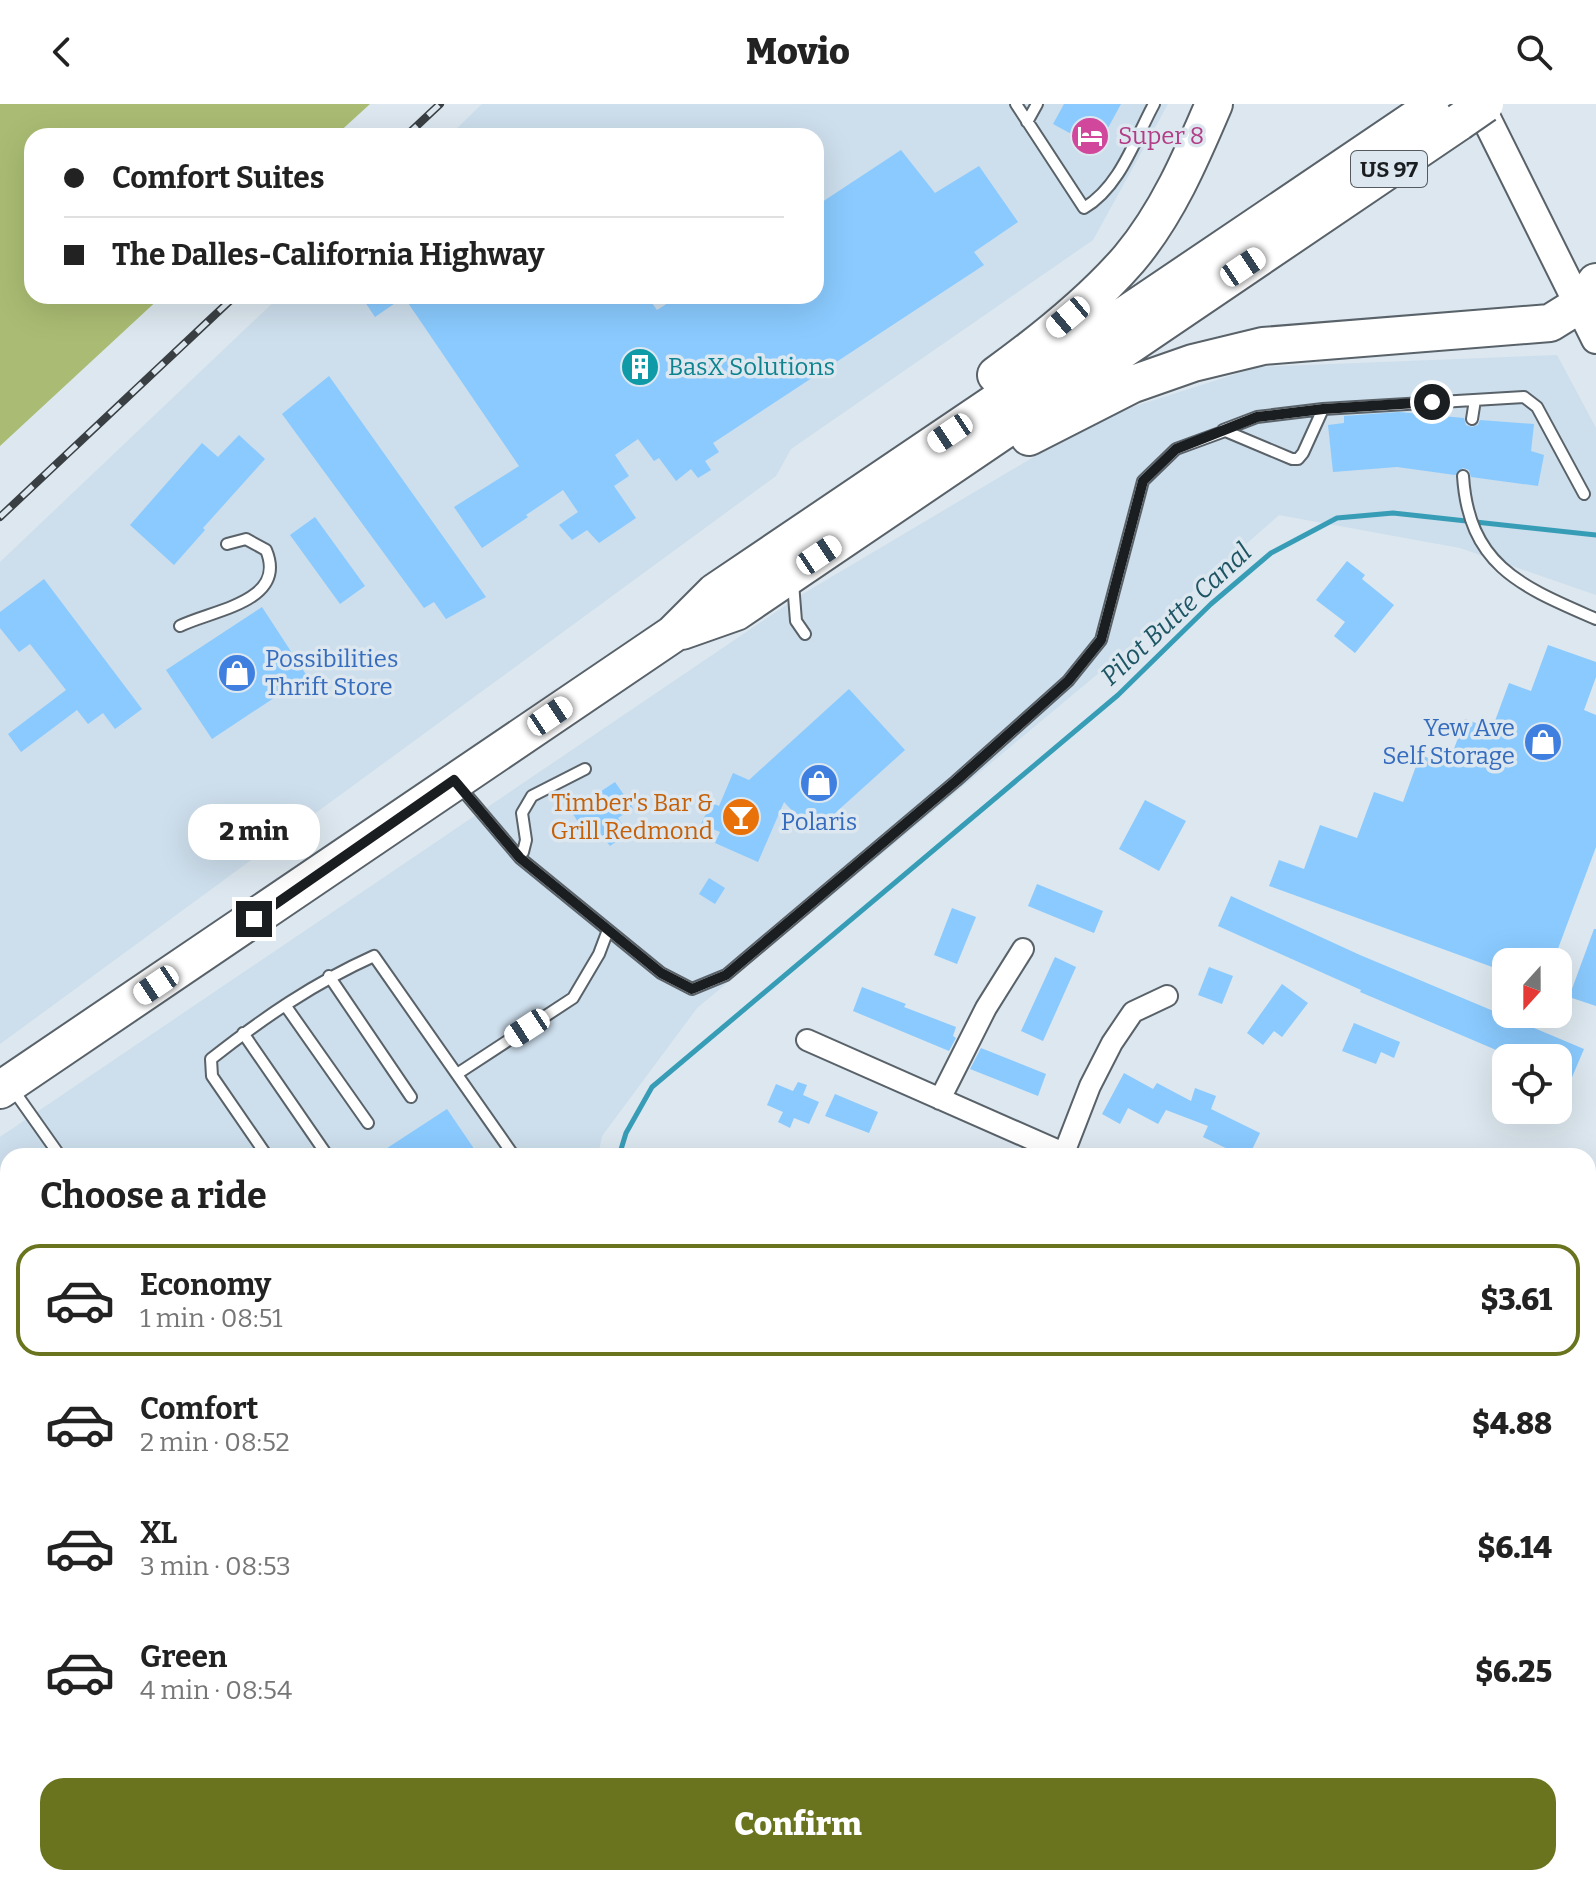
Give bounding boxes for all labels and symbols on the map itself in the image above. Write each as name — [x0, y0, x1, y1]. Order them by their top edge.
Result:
hotel icon: Super 8 — [1069, 115, 1111, 157]
place label: Super 8 — [1118, 122, 1204, 150]
road number: US 97 — [1351, 151, 1427, 187]
car — [1216, 244, 1270, 290]
car — [1042, 292, 1094, 342]
building icon: BasX Solutions — [619, 346, 661, 388]
place label: BasX Solutions — [668, 353, 835, 381]
route start — [1414, 384, 1450, 420]
car — [923, 410, 977, 456]
car — [792, 532, 846, 578]
water label: Pilot Butte Canal — [1095, 537, 1258, 692]
place label: Possibilities Thrift Store — [265, 645, 398, 701]
shop icon: Possibilities Thrift Store — [216, 652, 258, 694]
car — [523, 693, 577, 739]
place label: Yew Ave Self Storage — [1382, 714, 1515, 770]
shop icon: Yew Ave Self Storage — [1522, 721, 1564, 763]
shop icon: Polaris — [798, 762, 840, 804]
place label: Timber's Bar & Grill Redmond — [550, 789, 713, 845]
bar icon: Timber's Bar & Grill Redmond — [720, 796, 762, 838]
callout: 2 min — [188, 803, 320, 859]
place label: Polaris — [781, 808, 857, 836]
route end — [236, 901, 272, 937]
north arrow — [1492, 948, 1572, 1028]
car — [129, 962, 183, 1008]
car — [500, 1005, 554, 1051]

